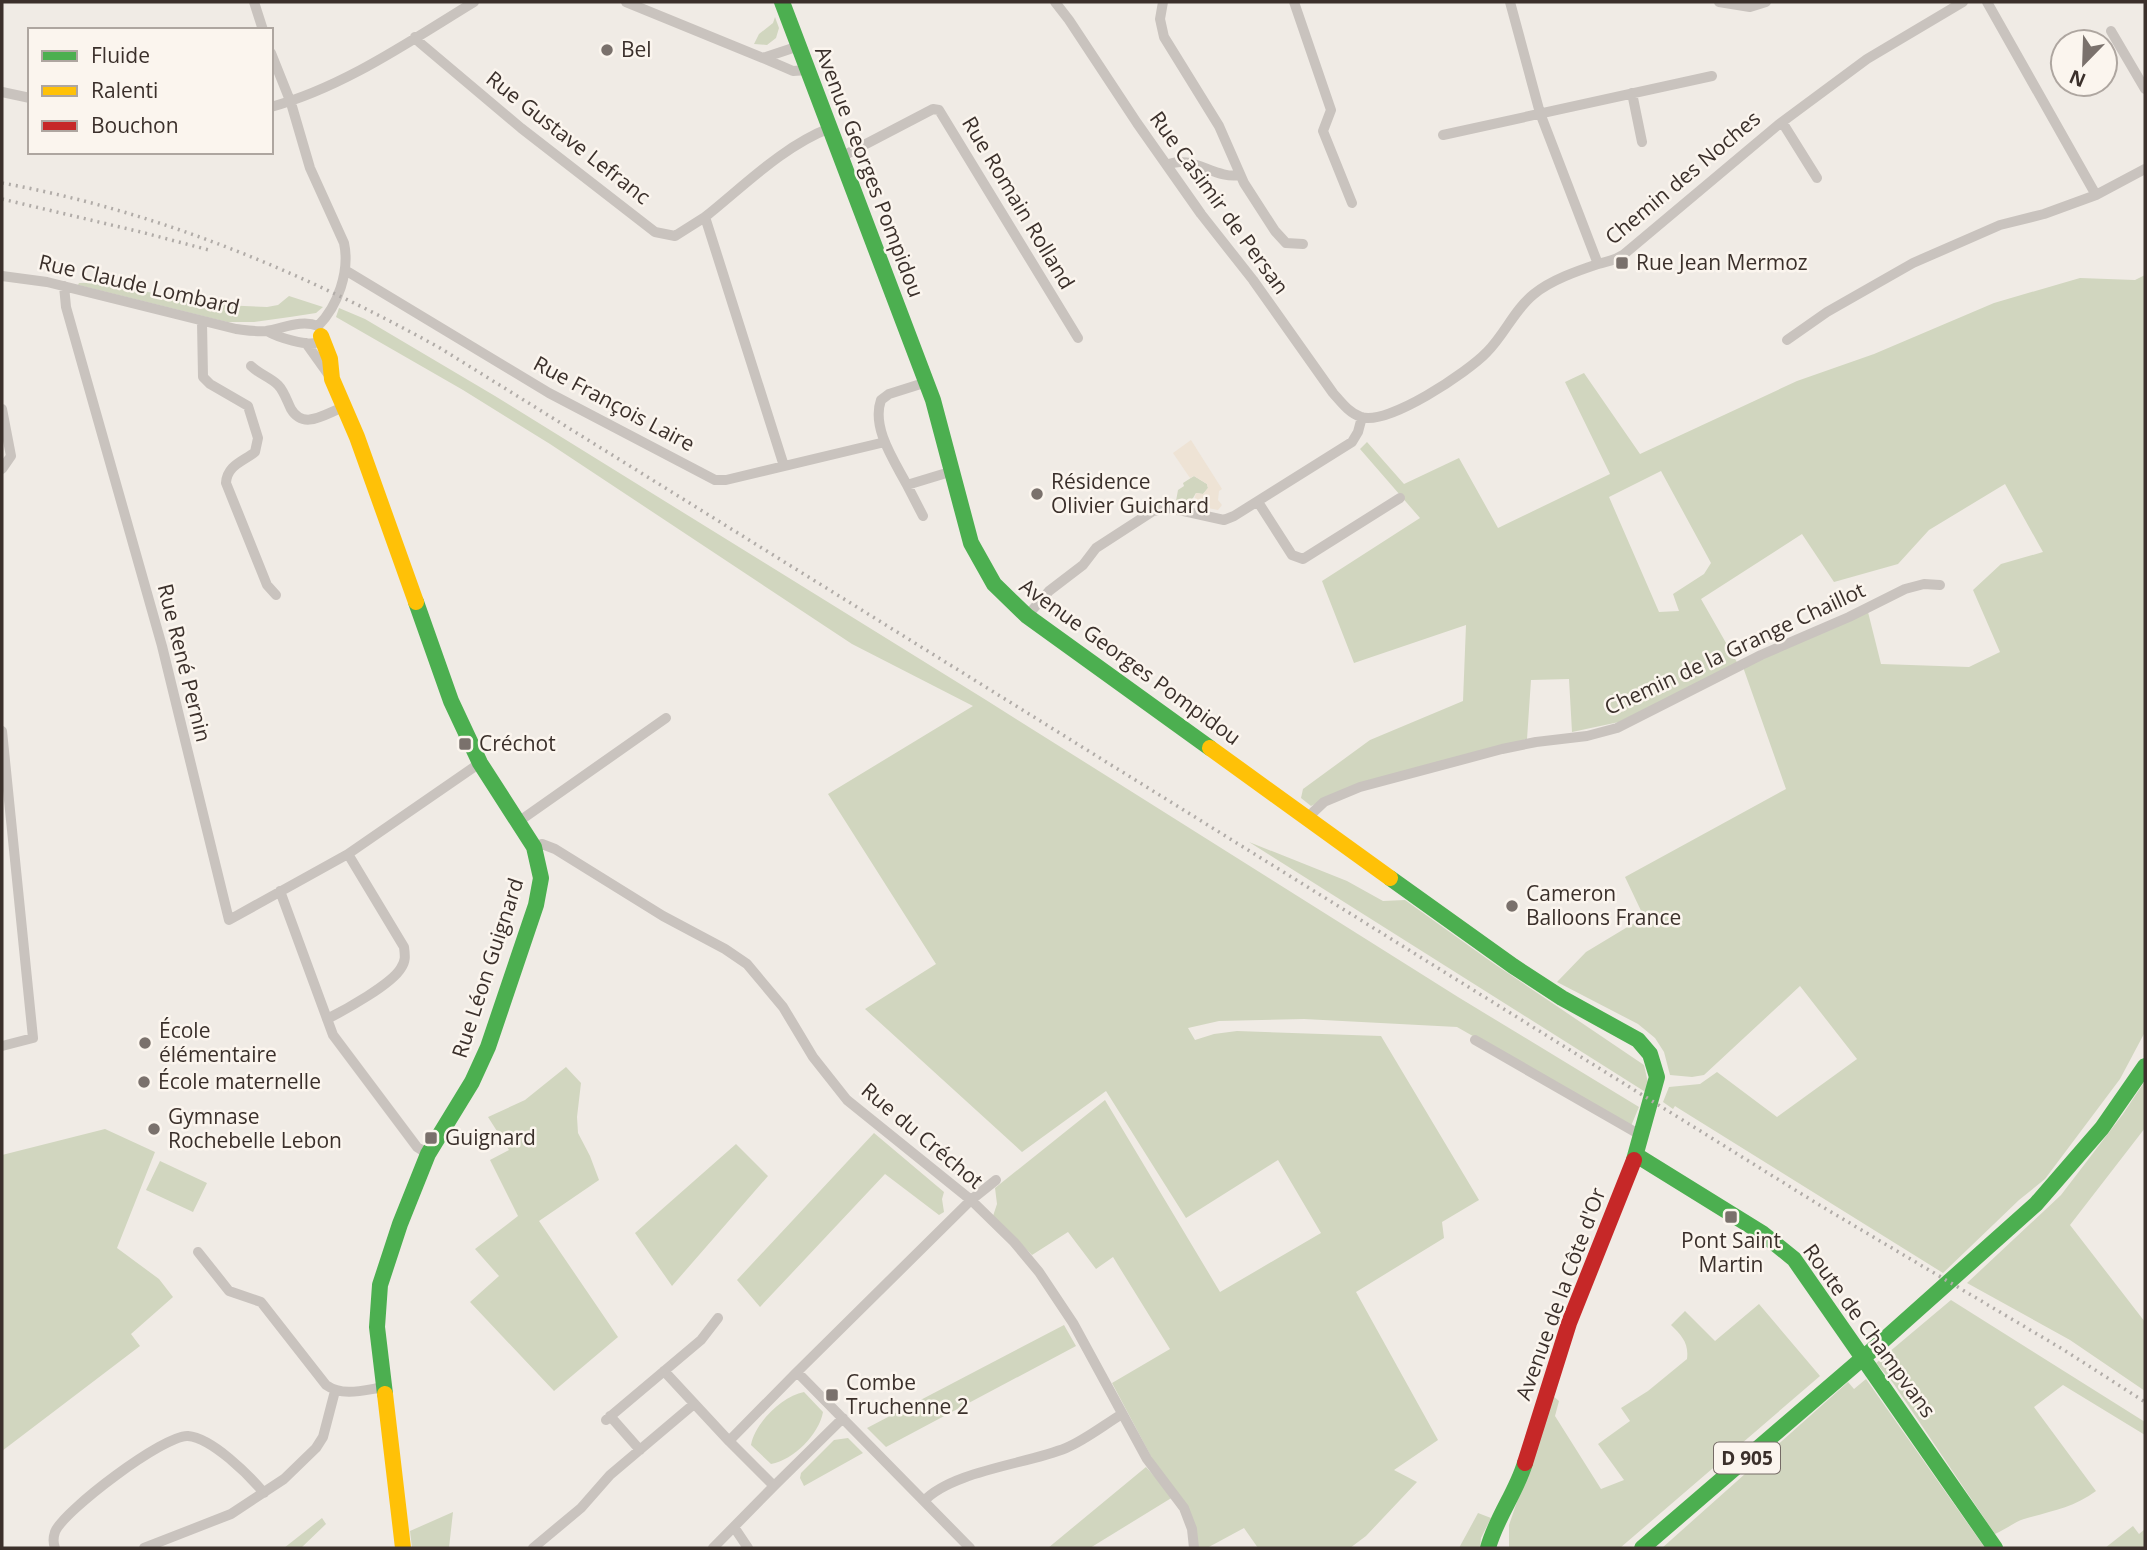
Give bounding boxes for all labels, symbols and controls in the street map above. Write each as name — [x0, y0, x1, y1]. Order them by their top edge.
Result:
legend — [28, 28, 273, 154]
north arrow — [2049, 28, 2119, 98]
place label: Bel — [621, 35, 652, 63]
text: Fluide — [91, 41, 150, 69]
marker: Bel — [599, 42, 615, 58]
street label: Avenue Georges Pompidou — [809, 42, 931, 301]
street label: Rue Gustave Lefranc — [481, 64, 656, 210]
text: N — [2065, 64, 2090, 94]
text: Ralenti — [91, 76, 158, 104]
street label: Chemin des Noches — [1599, 104, 1766, 250]
street label: Rue Casimir de Persan — [1144, 105, 1296, 300]
text: Bouchon — [91, 111, 179, 139]
street label: Rue Romain Rolland — [956, 111, 1082, 294]
street label: Rue Claude Lombard — [36, 247, 242, 321]
place label: Rue Jean Mermoz — [1636, 248, 1808, 276]
marker: Rue Jean Mermoz — [1614, 255, 1630, 271]
street label: Rue François Laire — [529, 349, 700, 457]
place label: Résidence Olivier Guichard — [1051, 467, 1209, 519]
marker: Résidence Olivier Guichard — [1029, 486, 1045, 502]
street label: Avenue Georges Pompidou — [1014, 571, 1247, 751]
street label: Chemin de la Grange Chaillot — [1600, 575, 1869, 721]
street label: Rue René Pernin — [152, 581, 218, 745]
place label: Créchot — [479, 729, 556, 757]
marker: Créchot — [457, 736, 473, 752]
street label: Rue Léon Guignard — [445, 874, 529, 1061]
place label: Cameron Balloons France — [1526, 879, 1681, 931]
marker: Cameron Balloons France — [1504, 898, 1520, 914]
place label: École élémentaire — [159, 1016, 277, 1068]
marker: École élémentaire — [137, 1035, 153, 1051]
place label: École maternelle — [158, 1067, 321, 1095]
marker: École maternelle — [136, 1074, 152, 1090]
street label: Rue du Créchot — [856, 1076, 989, 1194]
place label: Gymnase Rochebelle Lebon — [168, 1102, 342, 1154]
marker: Gymnase Rochebelle Lebon — [146, 1121, 162, 1137]
place label: Guignard — [445, 1123, 536, 1151]
marker: Guignard — [423, 1130, 439, 1146]
street label: Avenue de la Côte d'Or — [1509, 1183, 1612, 1404]
marker: Pont Saint Martin — [1723, 1209, 1739, 1225]
place label: Pont Saint Martin — [1681, 1226, 1781, 1278]
street label: Route de Champvans — [1797, 1238, 1942, 1423]
place label: Combe Truchenne 2 — [846, 1368, 969, 1420]
marker: Combe Truchenne 2 — [824, 1387, 840, 1403]
road number: D 905 — [1714, 1442, 1780, 1474]

